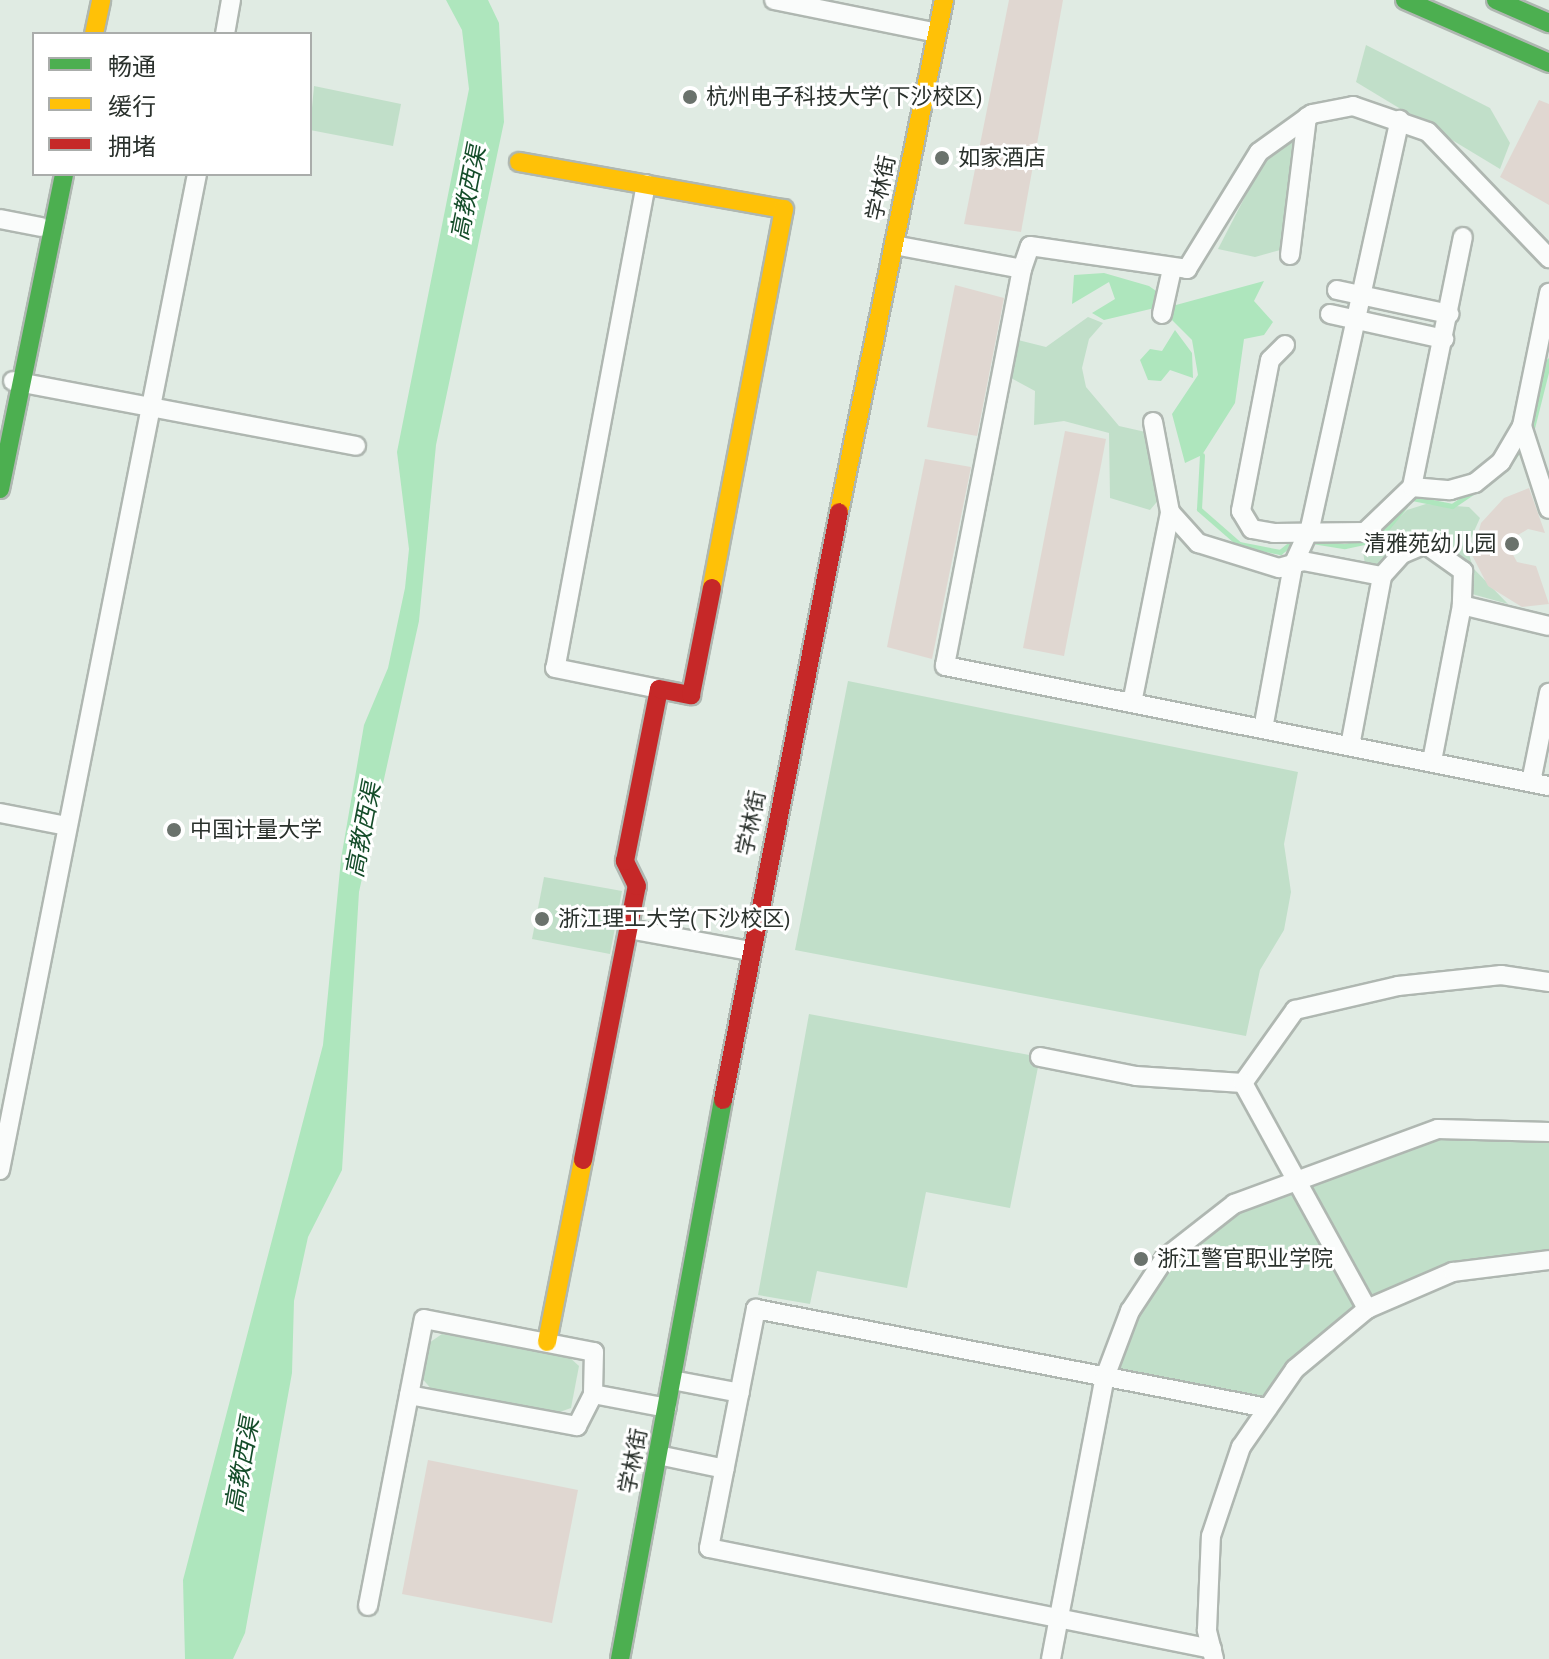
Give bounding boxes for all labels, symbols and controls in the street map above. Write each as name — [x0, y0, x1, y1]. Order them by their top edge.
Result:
legend — [32, 32, 312, 176]
text: 畅通 — [108, 51, 156, 82]
place label: 杭州电子科技大学(下沙校区) — [706, 84, 982, 110]
marker: 杭州电子科技大学(下沙校区) — [681, 88, 699, 106]
text: 缓行 — [108, 91, 156, 122]
text: 拥堵 — [108, 131, 156, 162]
water label: 高教西渠 — [445, 143, 491, 243]
place label: 如家酒店 — [958, 145, 1046, 171]
marker: 如家酒店 — [933, 149, 951, 167]
street label: 学林街 — [861, 153, 901, 223]
place label: 清雅苑幼儿园 — [1364, 531, 1496, 557]
marker: 清雅苑幼儿园 — [1503, 535, 1521, 553]
water label: 高教西渠 — [340, 780, 386, 880]
street label: 学林街 — [731, 788, 771, 858]
place label: 中国计量大学 — [190, 817, 322, 843]
marker: 中国计量大学 — [165, 821, 183, 839]
place label: 浙江理工大学(下沙校区) — [558, 906, 790, 932]
marker: 浙江理工大学(下沙校区) — [533, 910, 551, 928]
place label: 浙江警官职业学院 — [1157, 1246, 1333, 1272]
marker: 浙江警官职业学院 — [1132, 1250, 1150, 1268]
water label: 高教西渠 — [219, 1415, 265, 1515]
street label: 学林街 — [614, 1426, 652, 1496]

